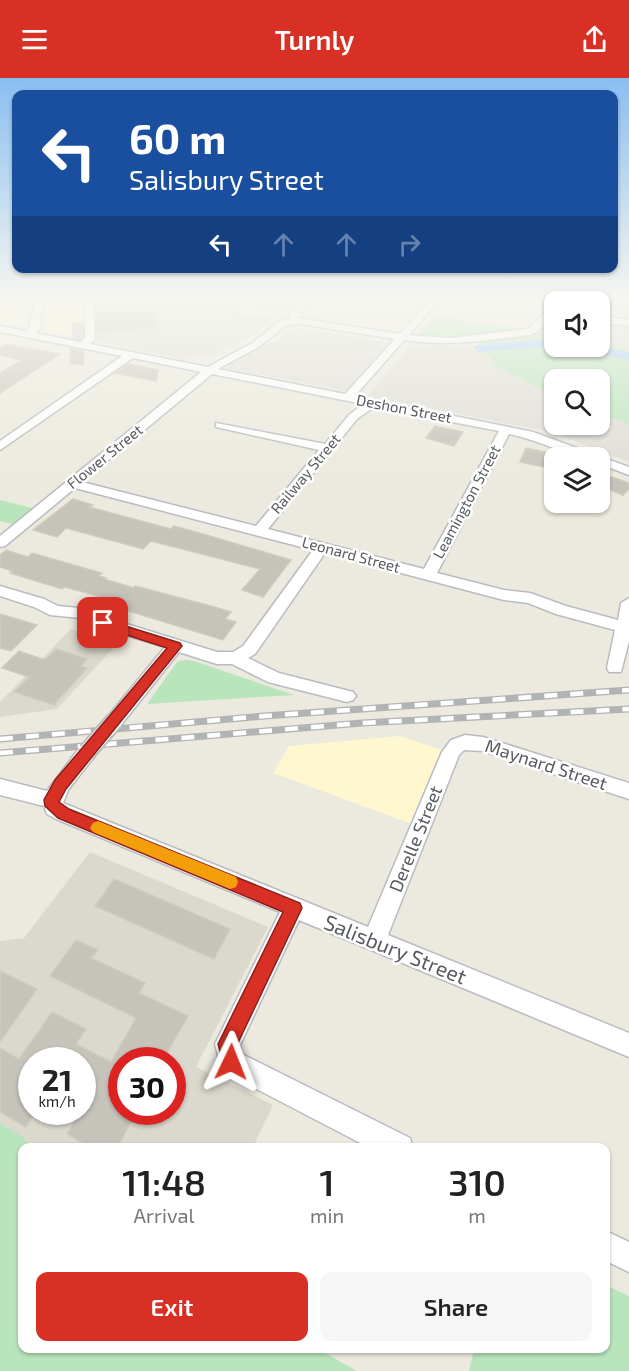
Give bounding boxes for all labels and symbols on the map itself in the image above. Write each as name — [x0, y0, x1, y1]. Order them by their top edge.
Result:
street label: Deshon Street — [355, 390, 454, 426]
street label: Flower Street — [63, 420, 146, 492]
street label: Railway Street — [267, 430, 344, 517]
street label: Leamington Street — [429, 441, 504, 561]
street label: Leonard Street — [300, 532, 402, 576]
pin — [77, 597, 128, 648]
street label: Maynard Street — [483, 734, 610, 794]
street label: Derelle Street — [384, 782, 446, 895]
street label: Salisbury Street — [321, 909, 470, 989]
position arrow — [199, 1030, 263, 1094]
speed limit sign: 30 — [108, 1047, 186, 1125]

